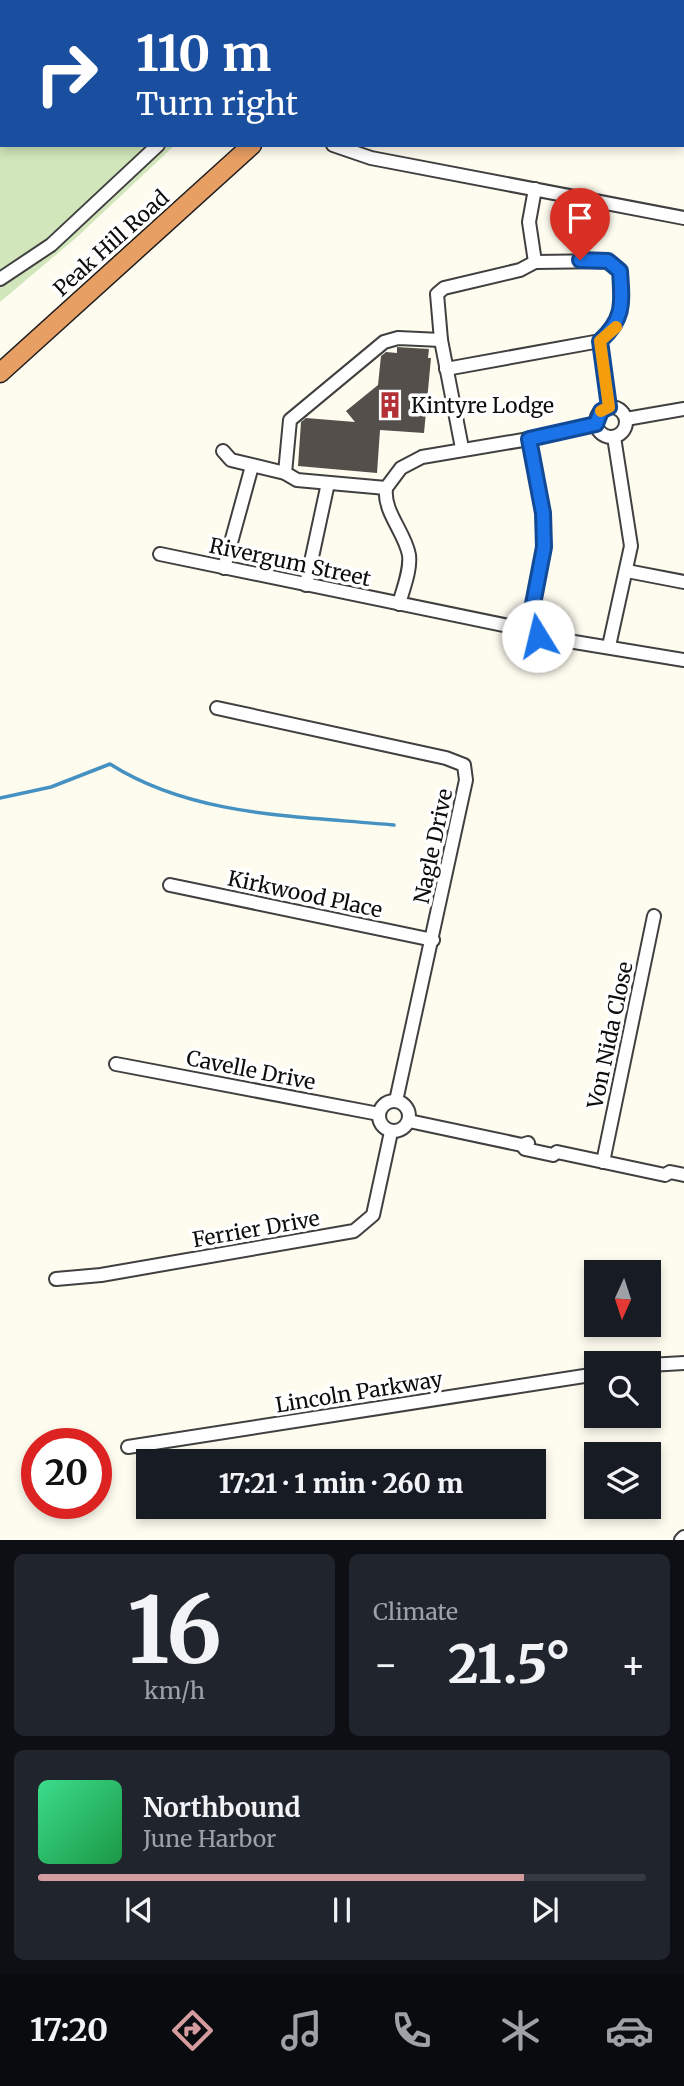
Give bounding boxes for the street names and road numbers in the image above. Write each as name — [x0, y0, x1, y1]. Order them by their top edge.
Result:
street label: Peak Hill Road — [48, 184, 175, 302]
street label: Rivergum Street — [207, 532, 373, 592]
street label: Nagle Drive — [408, 786, 458, 906]
street label: Kirkwood Place — [225, 864, 385, 924]
street label: Von Nida Close — [581, 959, 639, 1112]
street label: Cavelle Drive — [184, 1044, 318, 1096]
street label: Ferrier Drive — [190, 1205, 322, 1253]
street label: Lincoln Parkway — [273, 1365, 445, 1419]

